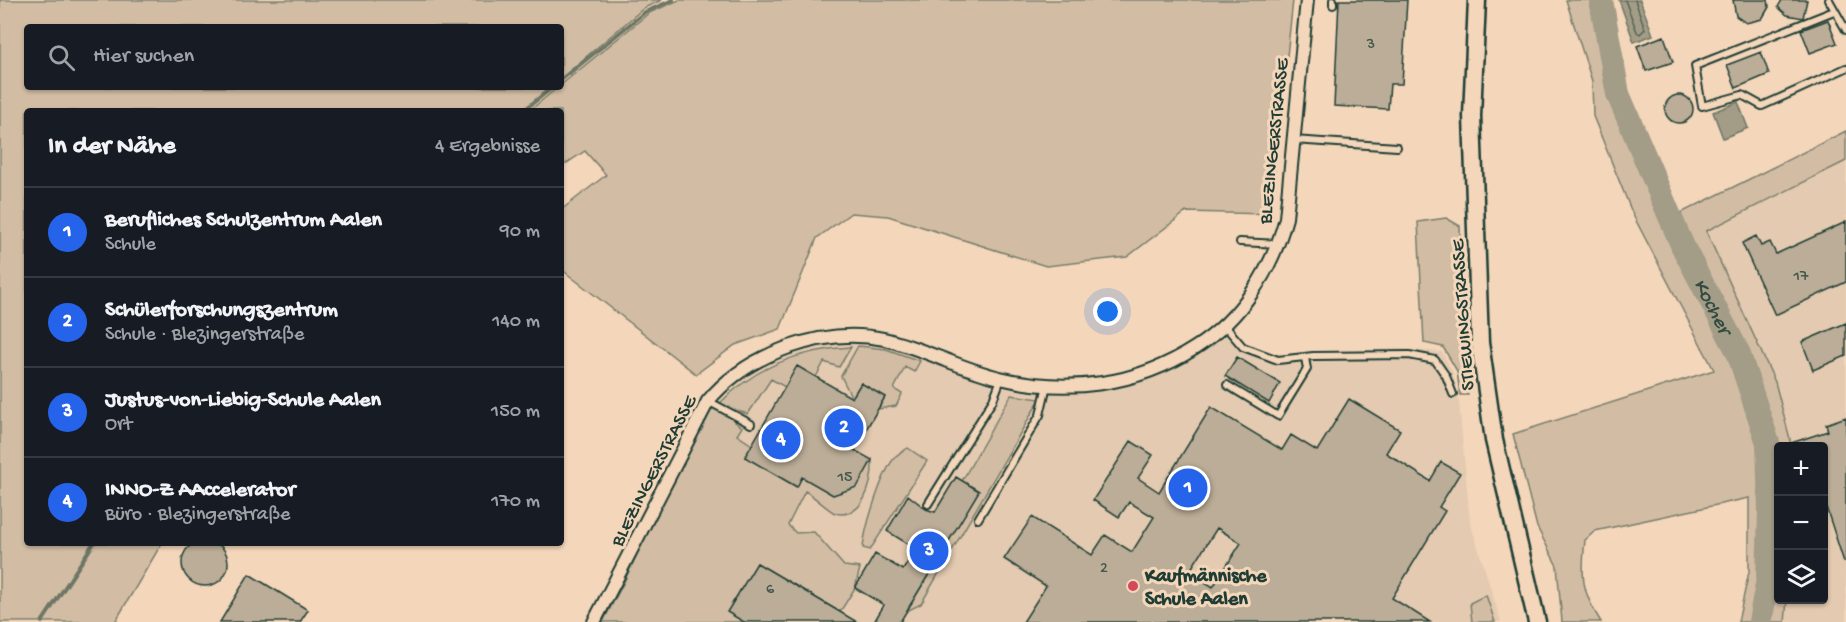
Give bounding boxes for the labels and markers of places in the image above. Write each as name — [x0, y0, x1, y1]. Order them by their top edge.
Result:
pin: 2 — [824, 406, 864, 450]
pin: 4 — [762, 418, 800, 462]
pin: 1 — [1168, 466, 1208, 510]
pin: 3 — [910, 528, 948, 574]
place label: Kaufmännische Schule Aalen — [1144, 566, 1267, 612]
marker: Kaufmännische Schule Aalen — [1126, 579, 1140, 593]

